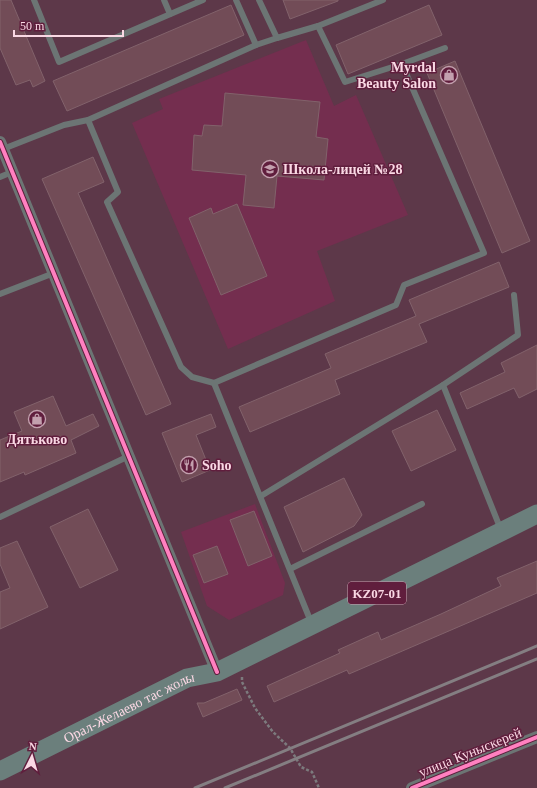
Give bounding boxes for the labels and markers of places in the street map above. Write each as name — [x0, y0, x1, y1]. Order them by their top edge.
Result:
place label: Myrdal Beauty Salon — [357, 60, 436, 91]
shop icon: Myrdal Beauty Salon — [439, 65, 459, 85]
school or university icon: Школа-лицей №28 — [260, 159, 280, 179]
place label: Школа-лицей №28 — [283, 162, 402, 177]
shop icon: Дятьково — [27, 409, 47, 429]
place label: Дятьково — [7, 432, 67, 447]
restaurant icon: Soho — [179, 455, 199, 475]
place label: Soho — [202, 458, 232, 473]

